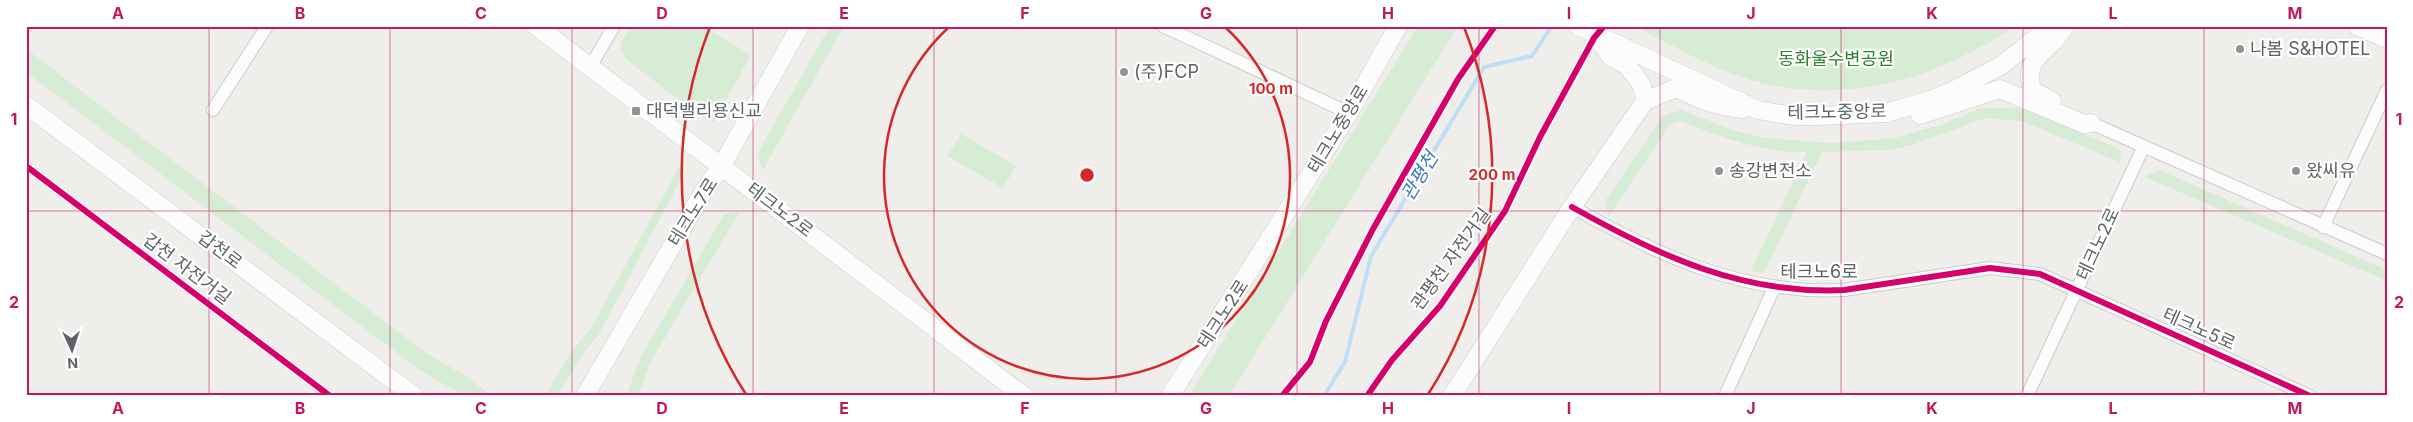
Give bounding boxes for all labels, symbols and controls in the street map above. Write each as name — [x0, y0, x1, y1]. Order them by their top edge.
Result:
text: A — [112, 3, 124, 23]
text: B — [295, 3, 305, 23]
text: C — [475, 3, 487, 23]
text: D — [656, 3, 668, 23]
text: E — [839, 3, 849, 23]
text: F — [1020, 3, 1030, 23]
text: G — [1200, 3, 1212, 23]
text: H — [1382, 3, 1394, 23]
text: I — [1567, 3, 1571, 23]
text: J — [1746, 3, 1756, 23]
text: K — [1926, 3, 1938, 23]
text: L — [2108, 3, 2118, 23]
text: M — [2288, 3, 2302, 23]
place label: 나봄 S&HOTEL — [2250, 38, 2371, 59]
marker: 나봄 S&HOTEL — [2234, 43, 2246, 55]
park label: 동화울수변공원 — [1778, 48, 1894, 69]
place label: (주)FCP — [1134, 61, 1199, 82]
marker: (주)FCP — [1118, 66, 1130, 78]
text: 100 m — [1249, 79, 1293, 98]
street label: 테크노중앙로 — [1303, 81, 1372, 177]
place label: 대덕밸리용신교 — [646, 100, 762, 121]
street label: 테크노중앙로 — [1787, 100, 1887, 123]
marker: 대덕밸리용신교 — [630, 105, 642, 117]
text: 1 — [11, 109, 17, 129]
text: 1 — [2396, 109, 2402, 129]
water label: 관평천 — [1396, 147, 1444, 205]
place label: 송강변전소 — [1729, 160, 1812, 181]
place label: 왔씨유 — [2306, 160, 2356, 181]
text: 200 m — [1469, 165, 1515, 184]
marker: 송강변전소 — [1713, 165, 1725, 177]
marker: 왔씨유 — [2290, 165, 2302, 177]
centre of rings — [1078, 166, 1096, 184]
street label: 테크노7로 — [663, 174, 722, 250]
street label: 테크노2로 — [743, 178, 817, 241]
street label: 관평천 자전거길 — [1407, 204, 1495, 314]
street label: 테크노2로 — [2072, 204, 2123, 283]
street label: 갑천로 — [194, 226, 246, 273]
street label: 갑천 자전거길 — [139, 229, 235, 308]
street label: 테크노6로 — [1780, 261, 1858, 282]
street label: 테크노2로 — [1193, 276, 1252, 352]
text: 2 — [9, 292, 19, 312]
text: 2 — [2394, 292, 2404, 312]
street label: 테크노5로 — [2160, 303, 2239, 354]
north arrow — [48, 324, 98, 374]
text: N — [67, 355, 78, 372]
text: A — [112, 398, 124, 418]
text: B — [295, 398, 305, 418]
text: C — [475, 398, 487, 418]
text: D — [656, 398, 668, 418]
text: E — [839, 398, 849, 418]
text: F — [1020, 398, 1030, 418]
text: G — [1200, 398, 1212, 418]
text: H — [1382, 398, 1394, 418]
text: I — [1567, 398, 1571, 418]
text: J — [1746, 398, 1756, 418]
text: K — [1926, 398, 1938, 418]
text: L — [2108, 398, 2118, 418]
text: M — [2288, 398, 2302, 418]

